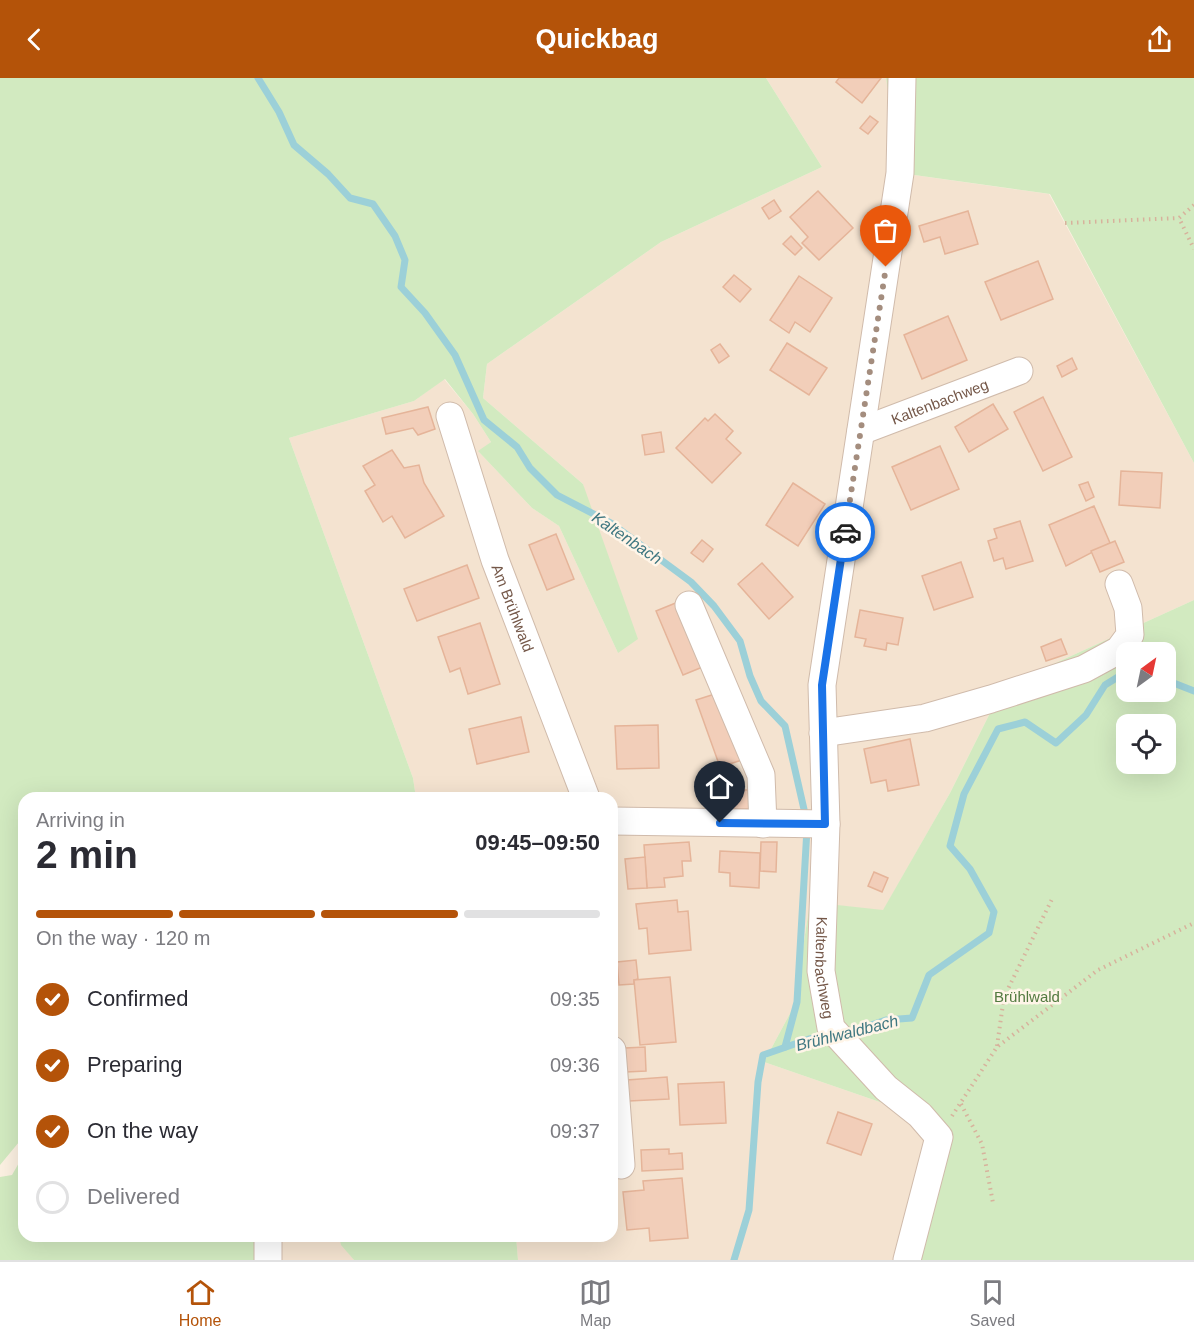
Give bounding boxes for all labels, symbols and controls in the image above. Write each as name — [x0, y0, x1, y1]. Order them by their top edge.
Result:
icon: back — [18, 23, 51, 56]
icon: share — [1143, 23, 1176, 56]
text: Quickbag — [535, 24, 659, 54]
pin — [860, 205, 911, 267]
icon: bag — [869, 214, 902, 247]
street label: Kaltenbachweg — [889, 375, 991, 427]
courier — [815, 502, 875, 562]
water label: Kaltenbach — [589, 509, 665, 567]
icon: car — [829, 516, 862, 549]
street label: Am Brühlwald — [489, 561, 538, 654]
north arrow — [1116, 642, 1176, 702]
map controls — [1116, 642, 1176, 774]
button: locate — [1116, 714, 1176, 774]
pin — [694, 761, 745, 823]
icon: home — [703, 770, 736, 803]
text: Arriving in — [36, 809, 125, 831]
text: 09:45–09:50 — [475, 830, 600, 855]
text: 2 min — [36, 833, 138, 876]
street label: Kaltenbachweg — [812, 916, 838, 1020]
text: On the way · 120 m — [36, 927, 211, 949]
icon: check — [36, 983, 69, 1016]
text: Confirmed — [87, 986, 188, 1011]
text: 09:35 — [550, 988, 600, 1010]
park label: Brühlwald — [994, 988, 1060, 1005]
water label: Brühlwaldbach — [794, 1012, 900, 1054]
icon: check — [36, 1049, 69, 1082]
text: Preparing — [87, 1052, 182, 1077]
text: 09:36 — [550, 1054, 600, 1076]
icon: check — [36, 1115, 69, 1148]
text: On the way — [87, 1118, 198, 1143]
text: 09:37 — [550, 1120, 600, 1142]
text: Delivered — [87, 1184, 180, 1209]
tab: Home — [179, 1276, 222, 1330]
tab: Map — [579, 1276, 612, 1330]
tab: Saved — [970, 1276, 1015, 1330]

